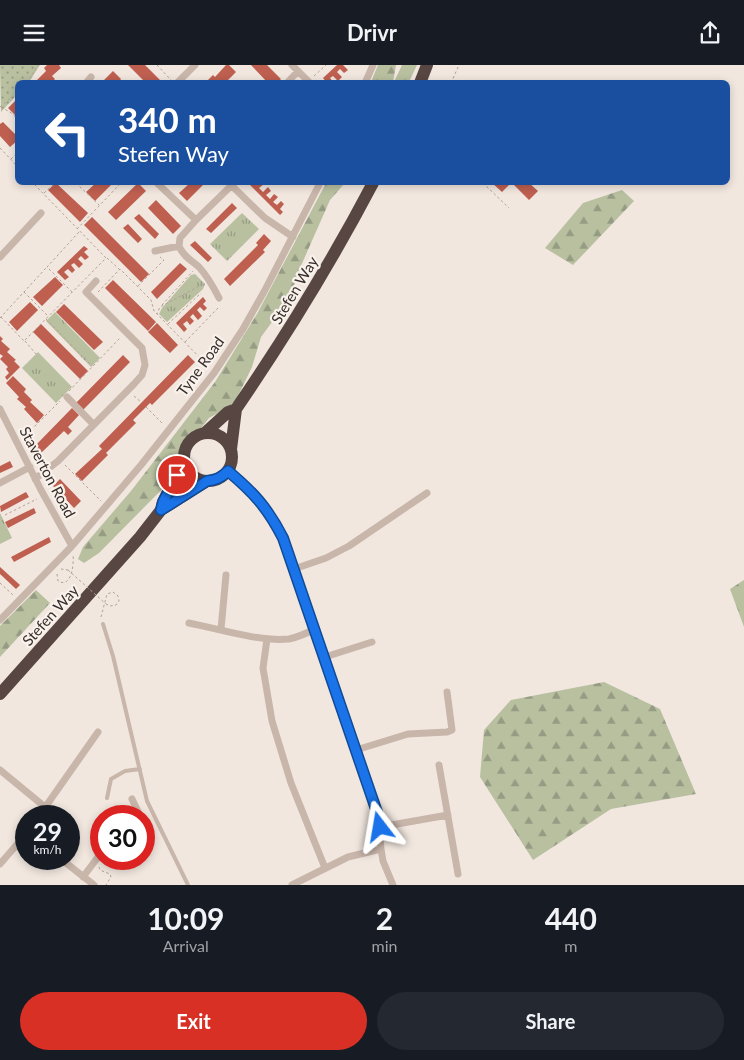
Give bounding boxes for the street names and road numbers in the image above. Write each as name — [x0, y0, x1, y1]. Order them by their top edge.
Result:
street label: Stefen Way — [267, 253, 321, 327]
street label: Tyne Road — [173, 333, 227, 399]
street label: Staverton Road — [16, 423, 80, 521]
street label: Stefen Way — [18, 581, 82, 649]

